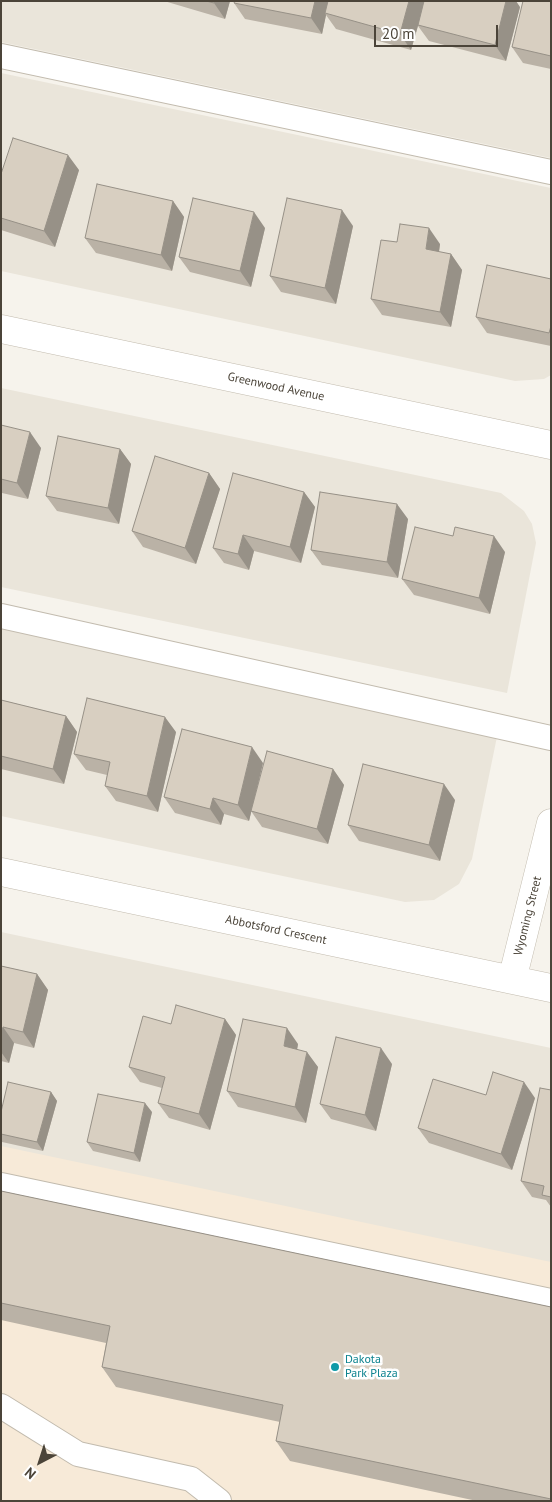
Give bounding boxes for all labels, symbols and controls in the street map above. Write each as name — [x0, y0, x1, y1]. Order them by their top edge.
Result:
scale bar — [377, 15, 501, 47]
text: 20 m — [382, 24, 415, 43]
street label: Greenwood Avenue — [226, 370, 326, 404]
street label: Wyoming Street — [511, 875, 545, 957]
street label: Abbotsford Crescent — [224, 912, 328, 948]
place label: Dakota Park Plaza — [345, 1353, 398, 1381]
marker: Dakota Park Plaza — [329, 1361, 341, 1373]
north arrow — [15, 1437, 65, 1487]
text: N — [21, 1464, 40, 1483]

